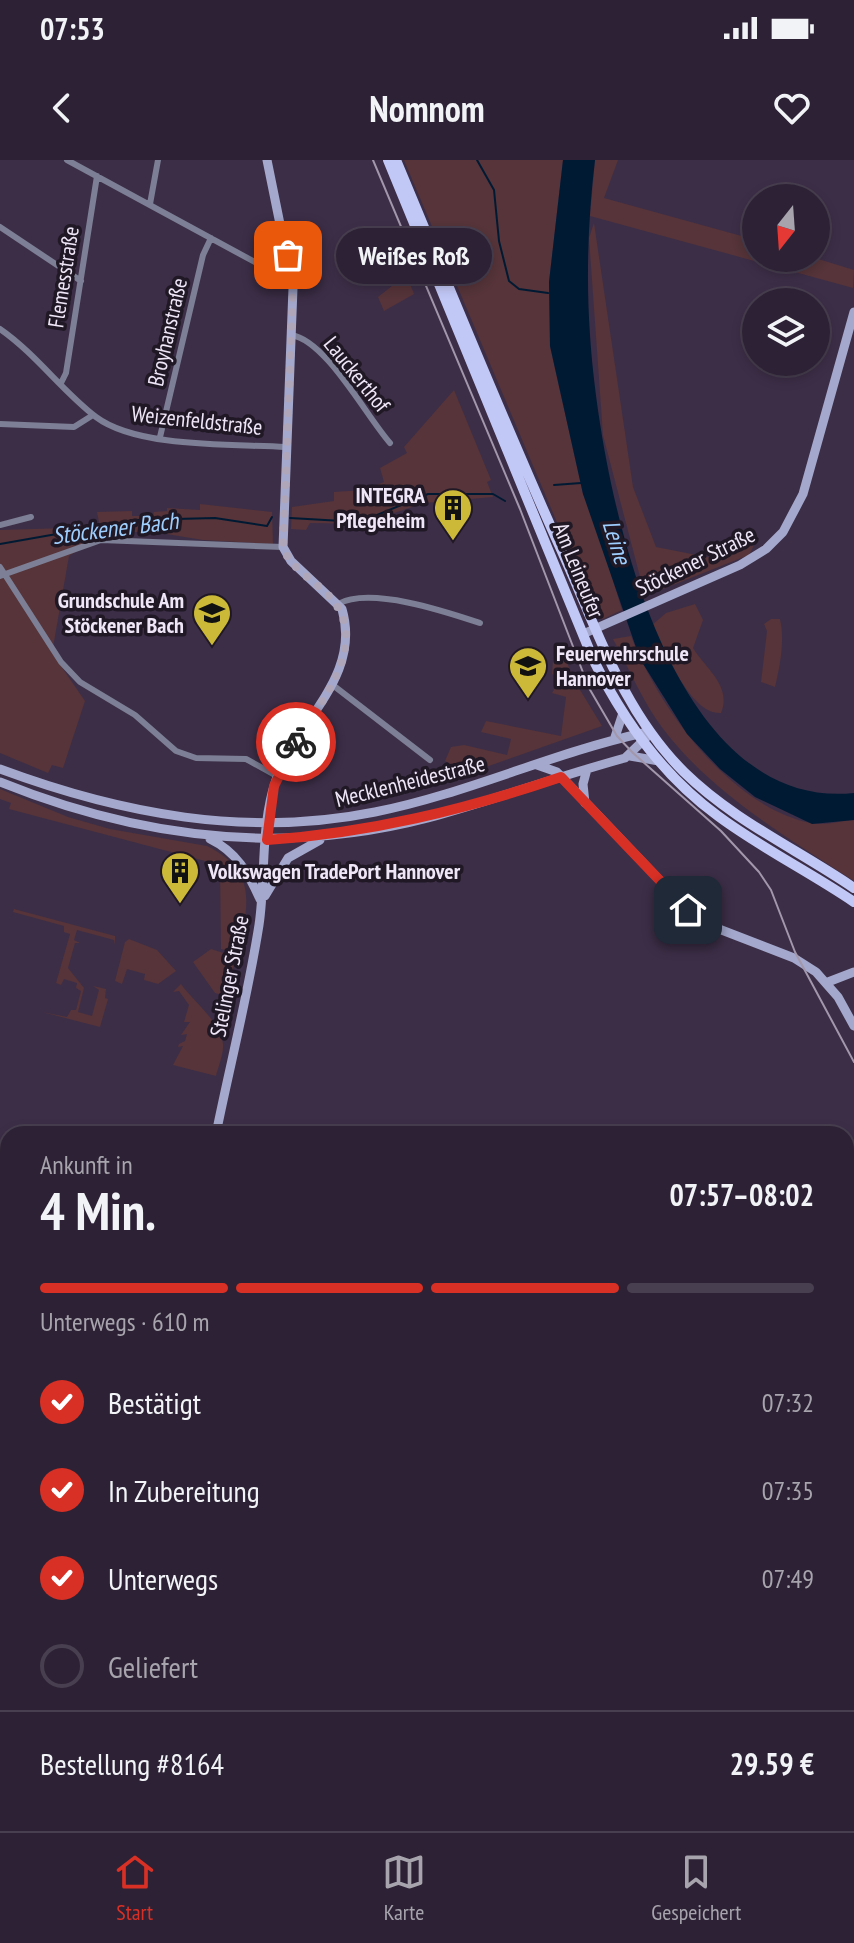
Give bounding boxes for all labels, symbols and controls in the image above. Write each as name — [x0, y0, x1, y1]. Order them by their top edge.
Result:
text: 07:53 — [40, 9, 105, 48]
text: Nomnom — [369, 85, 485, 132]
icon: back — [40, 86, 84, 130]
icon: heart — [770, 86, 814, 130]
north arrow — [742, 184, 830, 272]
map controls — [742, 184, 830, 376]
pin — [254, 221, 322, 289]
street label: Flemesstraße — [41, 224, 85, 330]
callout: Weißes Roß — [336, 227, 492, 283]
icon: bag — [266, 233, 310, 277]
text: Weißes Roß — [358, 239, 470, 272]
street label: Broyhanstraße — [141, 275, 193, 389]
button: layers — [742, 288, 830, 376]
street label: Lauckerthof — [318, 330, 397, 419]
street label: Weizenfeldstraße — [130, 399, 264, 441]
place label: INTEGRA Pflegeheim — [336, 481, 426, 534]
building icon: INTEGRA Pflegeheim — [432, 487, 474, 542]
water label: Stöckener Bach — [50, 505, 181, 551]
water label: Leine — [596, 516, 639, 570]
street label: Am Leineufer — [547, 518, 611, 622]
street label: Stöckener Straße — [631, 520, 759, 602]
place label: Grundschule Am Stöckener Bach — [58, 586, 184, 639]
school or university icon: Grundschule Am Stöckener Bach — [191, 592, 233, 647]
place label: Feuerwehrschule Hannover — [556, 639, 689, 692]
school or university icon: Feuerwehrschule Hannover — [507, 645, 549, 700]
courier — [256, 702, 336, 782]
icon: bike — [274, 720, 318, 764]
street label: Mecklenheidestraße — [332, 749, 488, 813]
building icon: Volkswagen TradePort Hannover — [159, 850, 201, 905]
place label: Volkswagen TradePort Hannover — [207, 857, 461, 885]
pin — [654, 876, 722, 944]
icon: home — [666, 888, 710, 932]
street label: Stelinger Straße — [203, 913, 255, 1039]
text: Ankunft in — [40, 1148, 133, 1181]
text: 07:57–08:02 — [670, 1175, 814, 1214]
text: 4 Min. — [40, 1177, 156, 1244]
text: Unterwegs · 610 m — [40, 1305, 210, 1338]
icon: check — [40, 1380, 84, 1424]
text: Bestätigt — [108, 1383, 201, 1422]
text: 07:32 — [762, 1386, 814, 1419]
icon: check — [40, 1468, 84, 1512]
text: In Zubereitung — [108, 1471, 260, 1510]
text: 07:35 — [762, 1474, 814, 1507]
icon: check — [40, 1556, 84, 1600]
text: Unterwegs — [108, 1559, 218, 1598]
text: 07:49 — [762, 1562, 814, 1595]
text: Geliefert — [108, 1647, 198, 1686]
text: Bestellung #8164 — [40, 1744, 224, 1783]
text: 29.59 € — [730, 1744, 814, 1783]
tab: Start — [113, 1850, 157, 1926]
tab: Karte — [382, 1850, 426, 1926]
tab: Gespeichert — [651, 1850, 741, 1926]

